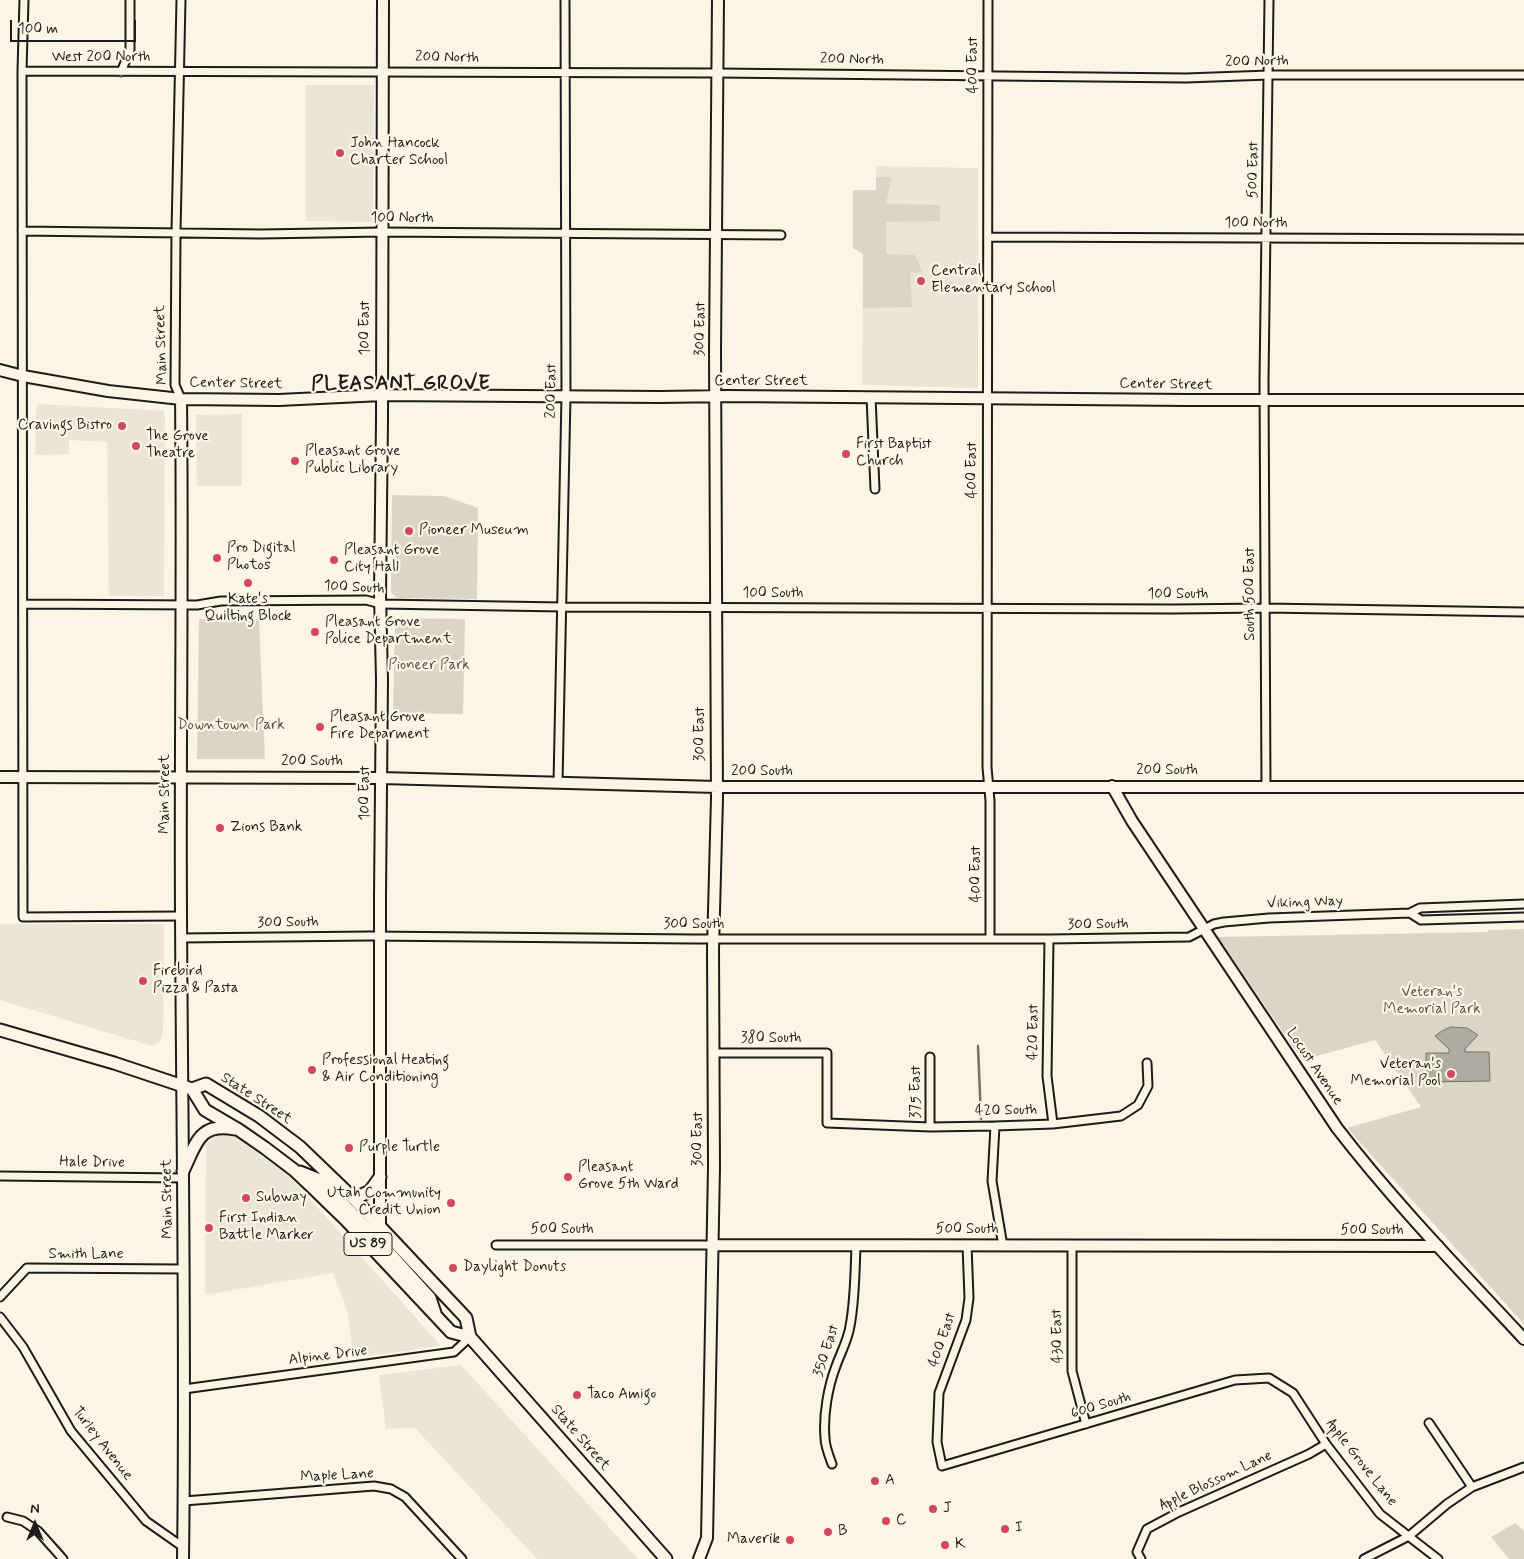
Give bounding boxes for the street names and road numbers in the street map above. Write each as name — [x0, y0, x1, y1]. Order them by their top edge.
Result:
street label: 400 East — [965, 37, 983, 93]
street label: 200 North — [415, 48, 479, 68]
street label: West 200 North — [52, 49, 150, 67]
street label: 200 North — [820, 50, 884, 70]
street label: 200 North — [1225, 52, 1289, 72]
street label: 500 East — [1245, 141, 1263, 199]
street label: 100 North — [370, 210, 434, 228]
street label: 100 North — [1224, 215, 1288, 233]
street label: 100 East — [357, 301, 375, 355]
street label: 300 East — [692, 301, 710, 357]
street label: Main Street — [152, 305, 172, 385]
street label: 200 East — [543, 363, 561, 419]
street label: Center Street — [714, 373, 808, 391]
street label: Center Street — [189, 374, 283, 394]
street label: Center Street — [1119, 375, 1213, 395]
street label: 400 East — [964, 442, 982, 498]
street label: South 500 East — [1242, 547, 1260, 641]
street label: 100 South — [323, 577, 385, 599]
street label: 100 South — [743, 585, 803, 603]
street label: 100 South — [1148, 586, 1208, 604]
street label: 300 East — [692, 707, 710, 761]
street label: 200 South — [281, 753, 343, 771]
street label: Main Street — [157, 754, 175, 834]
street label: 200 South — [1136, 762, 1198, 780]
street label: 200 South — [731, 763, 793, 781]
street label: 100 East — [357, 766, 375, 820]
street label: 400 East — [968, 846, 986, 902]
street label: Viking Way — [1267, 893, 1343, 913]
street label: 300 South — [257, 913, 319, 933]
street label: 300 South — [1067, 915, 1129, 935]
street label: 300 South — [663, 916, 725, 934]
street label: 420 East — [1025, 1004, 1043, 1060]
street label: Locust Avenue — [1282, 1025, 1346, 1109]
street label: 380 South — [741, 1030, 801, 1048]
street label: 375 East — [908, 1065, 926, 1119]
street label: State Street — [217, 1069, 295, 1129]
street label: 420 South — [975, 1101, 1037, 1121]
street label: 300 East — [690, 1112, 708, 1166]
street label: Hale Drive — [59, 1153, 125, 1173]
street label: Main Street — [158, 1159, 178, 1239]
street label: 500 South — [530, 1221, 594, 1239]
street label: 500 South — [935, 1221, 999, 1239]
street label: 500 South — [1340, 1222, 1404, 1240]
road number: US 89 — [344, 1232, 392, 1256]
street label: Smith Lane — [49, 1246, 123, 1264]
street label: 430 East — [1049, 1309, 1067, 1363]
street label: 400 East — [925, 1310, 961, 1370]
street label: 350 East — [810, 1322, 844, 1380]
street label: Alpine Drive — [287, 1342, 369, 1370]
street label: 600 South — [1069, 1388, 1133, 1424]
street label: State Street — [546, 1401, 614, 1475]
street label: Turley Avenue — [68, 1404, 136, 1484]
street label: Apple Grove Lane — [1321, 1416, 1401, 1510]
street label: Apple Blossom Lane — [1157, 1447, 1275, 1515]
street label: Maple Lane — [300, 1465, 374, 1487]

